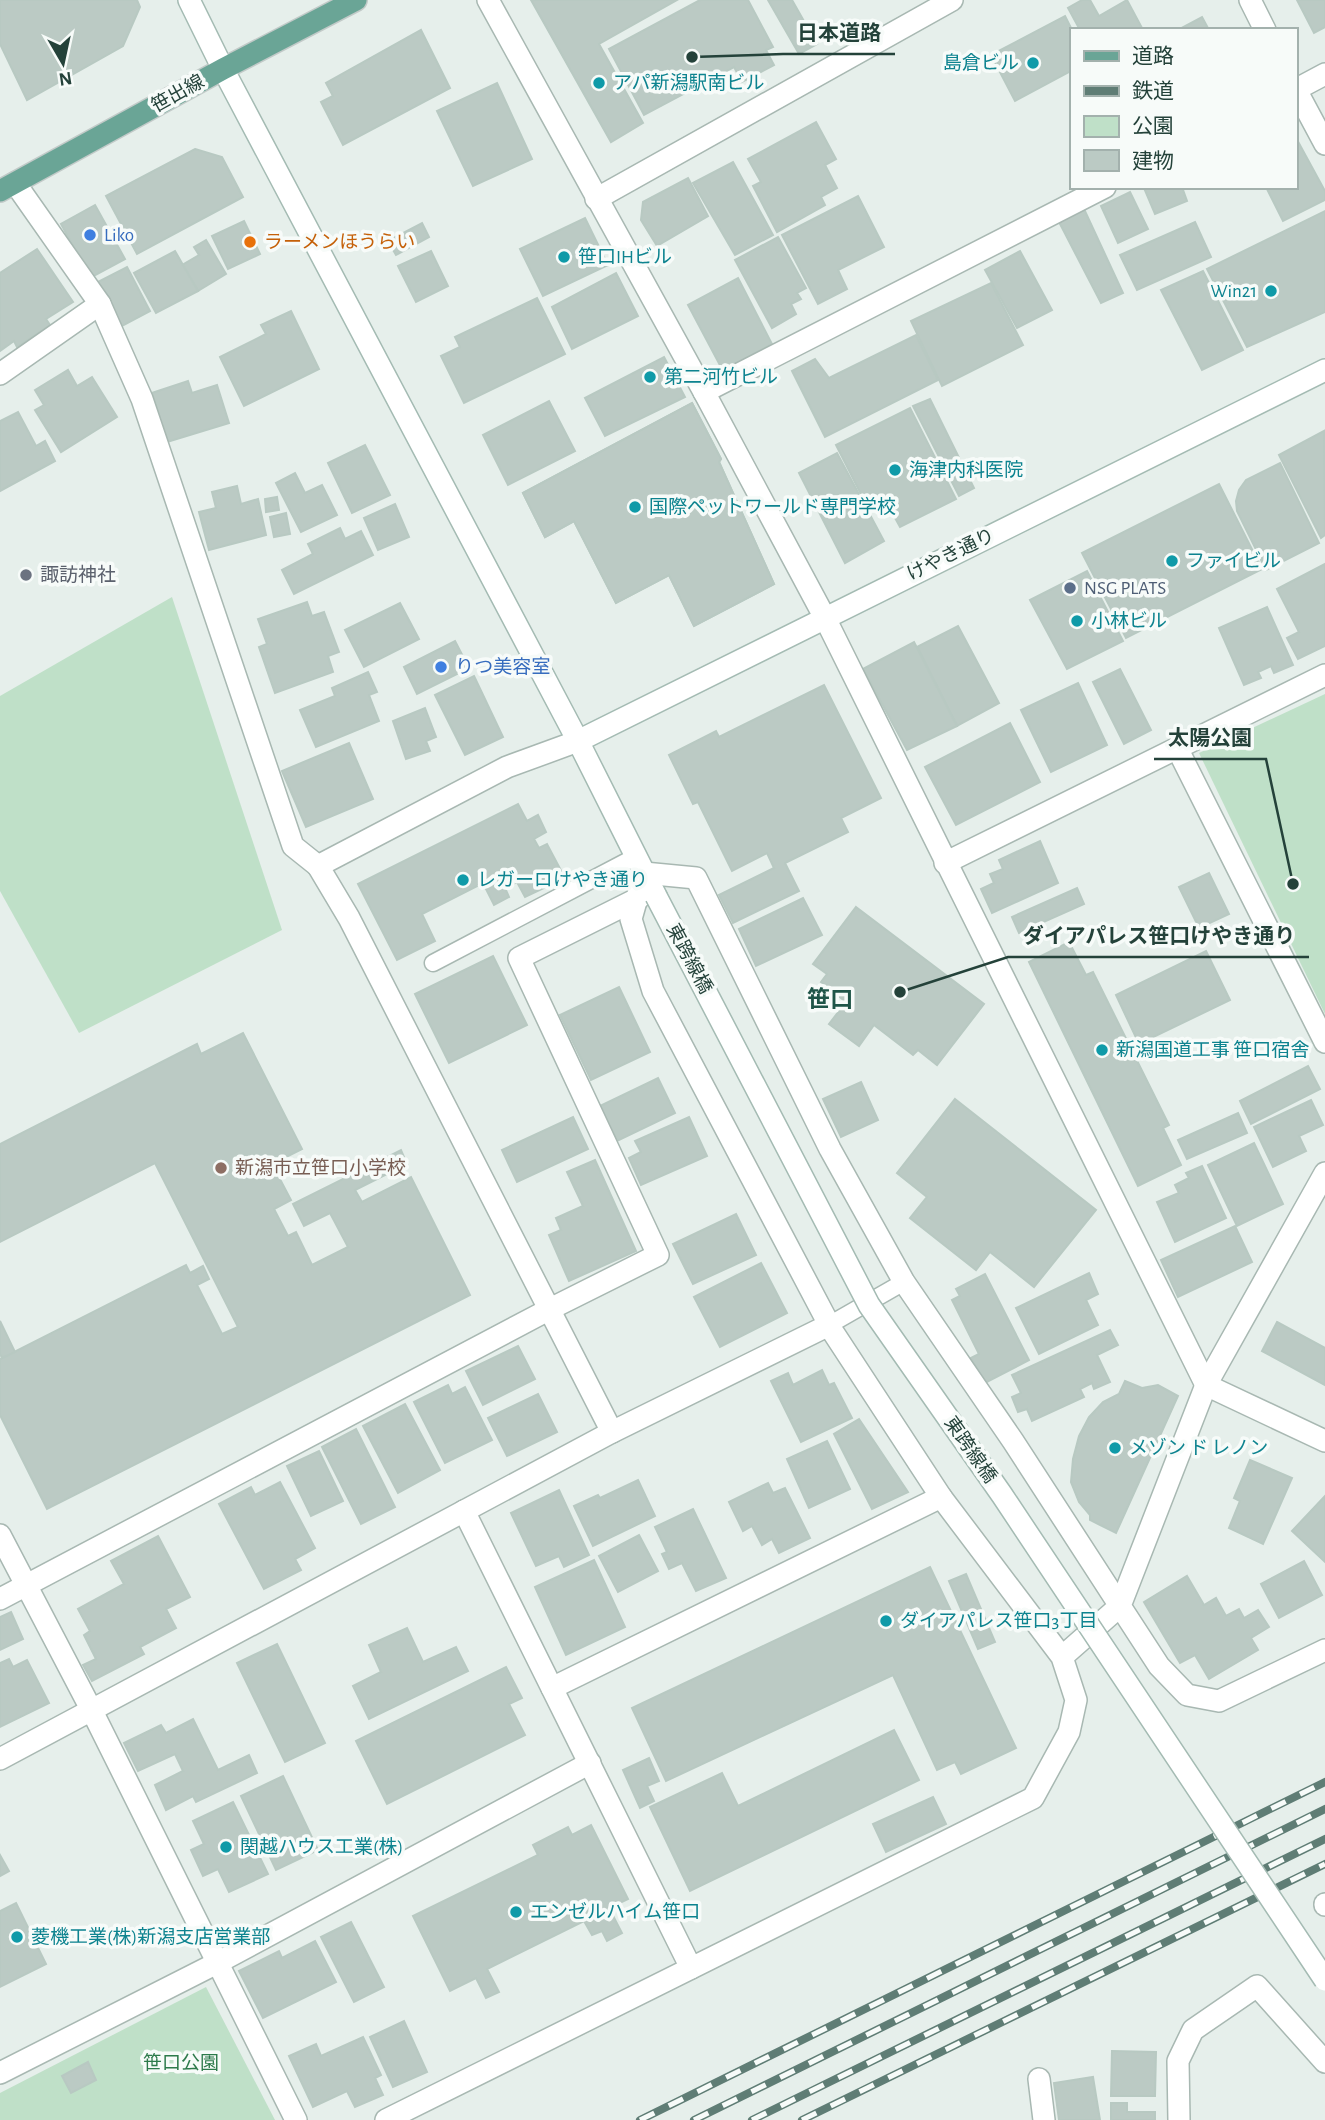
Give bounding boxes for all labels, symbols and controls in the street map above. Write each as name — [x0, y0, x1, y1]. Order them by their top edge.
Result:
callout: 日本道路 — [783, 12, 895, 54]
text: 日本道路 — [797, 21, 881, 44]
north arrow — [28, 28, 98, 98]
legend — [1070, 28, 1297, 189]
text: 道路 — [1132, 45, 1174, 67]
place label: 島倉ビル — [943, 53, 1019, 73]
marker: 島倉ビル — [1025, 55, 1041, 71]
text: N — [57, 68, 73, 89]
street label: 笹出線 — [147, 70, 208, 116]
place label: アパ新潟駅南ビル — [613, 72, 765, 93]
marker: アパ新潟駅南ビル — [591, 75, 607, 91]
text: 鉄道 — [1132, 80, 1174, 102]
text: 公園 — [1132, 116, 1174, 137]
text: 建物 — [1132, 150, 1174, 172]
place label: Liko — [104, 226, 134, 245]
marker: Liko — [82, 227, 98, 243]
place label: ラーメンほうらい — [264, 233, 415, 252]
marker: ラーメンほうらい — [242, 234, 258, 250]
place label: 笹口IHビル — [578, 246, 672, 267]
marker: 笹口IHビル — [556, 249, 572, 265]
place label: Win21 — [1210, 282, 1257, 301]
marker: Win21 — [1263, 283, 1279, 299]
place label: 第二河竹ビル — [664, 366, 778, 387]
marker: 第二河竹ビル — [642, 369, 658, 385]
place label: 海津内科医院 — [909, 459, 1023, 480]
marker: 海津内科医院 — [887, 462, 903, 478]
place label: 国際ペットワールド専門学校 — [649, 496, 896, 517]
marker: 国際ペットワールド専門学校 — [627, 499, 643, 515]
street label: けやき通り — [904, 525, 998, 584]
place label: ファイビル — [1186, 551, 1281, 571]
marker: ファイビル — [1164, 553, 1180, 569]
place label: 諏訪神社 — [40, 564, 116, 585]
marker: 諏訪神社 — [18, 567, 34, 583]
place label: NSG PLATS — [1084, 579, 1166, 598]
marker: NSG PLATS — [1062, 580, 1078, 596]
place label: 小林ビル — [1091, 610, 1167, 631]
marker: 小林ビル — [1069, 613, 1085, 629]
place label: りつ美容室 — [455, 656, 550, 677]
marker: りつ美容室 — [433, 659, 449, 675]
callout: 太陽公園 — [1154, 717, 1266, 759]
text: 太陽公園 — [1168, 727, 1252, 749]
place label: レガーロけやき通り — [477, 870, 648, 890]
marker: レガーロけやき通り — [455, 872, 471, 888]
callout: ダイアパレス笹口けやき通り — [1008, 915, 1309, 957]
street label: 東跨線橋 — [663, 920, 717, 997]
text: ダイアパレス笹口けやき通り — [1023, 924, 1295, 947]
district label: 笹口 — [807, 987, 853, 1012]
place label: 新潟国道工事 笹口宿舎 — [1116, 1039, 1309, 1060]
marker: 新潟国道工事 笹口宿舎 — [1094, 1042, 1110, 1058]
place label: 新潟市立笹口小学校 — [235, 1157, 406, 1178]
marker: 新潟市立笹口小学校 — [213, 1160, 229, 1176]
street label: 東跨線橋 — [940, 1412, 1001, 1487]
place label: メゾン ド レノン — [1129, 1437, 1268, 1458]
marker: メゾン ド レノン — [1107, 1440, 1123, 1456]
place label: ダイアパレス笹口3丁目 — [900, 1610, 1097, 1631]
marker: ダイアパレス笹口3丁目 — [878, 1613, 894, 1629]
place label: 関越ハウス工業(株) — [240, 1837, 403, 1857]
marker: 関越ハウス工業(株) — [218, 1839, 234, 1855]
place label: エンゼルハイム笹口 — [530, 1901, 700, 1922]
marker: エンゼルハイム笹口 — [508, 1904, 524, 1920]
place label: 菱機工業(株)新潟支店営業部 — [31, 1926, 270, 1947]
marker: 菱機工業(株)新潟支店営業部 — [9, 1929, 25, 1945]
park label: 笹口公園 — [143, 2052, 219, 2073]

